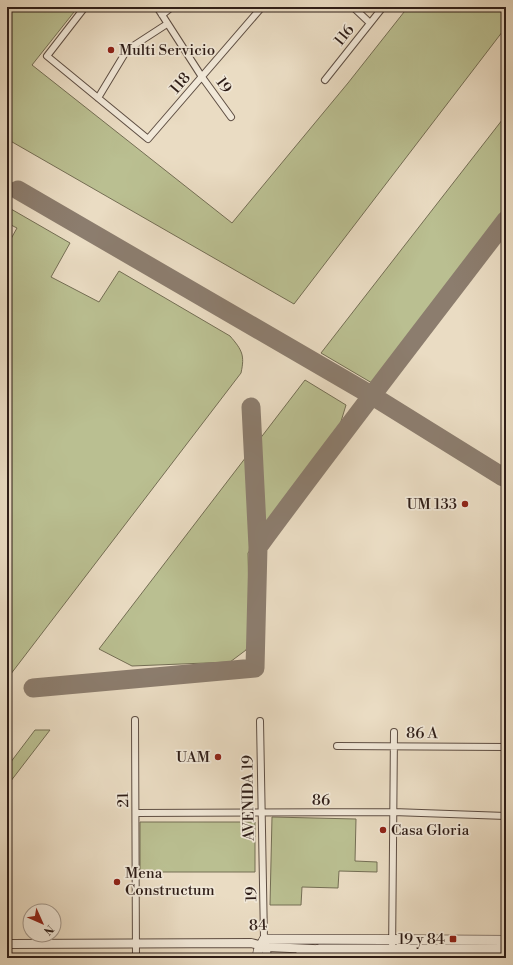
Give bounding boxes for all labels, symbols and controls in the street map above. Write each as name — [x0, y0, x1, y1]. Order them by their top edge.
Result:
street label: 116 — [330, 21, 359, 50]
place label: Multi Servicio — [119, 41, 215, 60]
marker: Multi Servicio — [106, 45, 116, 55]
street label: 118 — [166, 69, 195, 98]
street label: 19 — [211, 74, 236, 97]
place label: UM 133 — [407, 495, 457, 514]
marker: UM 133 — [460, 499, 470, 509]
street label: 86 A — [406, 724, 439, 743]
place label: UAM — [176, 748, 211, 767]
marker: UAM — [213, 752, 223, 762]
street label: AVENIDA 19 — [238, 755, 259, 842]
street label: 86 — [312, 791, 330, 810]
street label: 21 — [114, 792, 133, 808]
place label: Casa Gloria — [391, 821, 470, 840]
marker: Casa Gloria — [378, 825, 388, 835]
place label: Mena Constructum — [125, 864, 215, 900]
marker: Mena Constructum — [112, 877, 122, 887]
street label: 19 — [242, 886, 261, 902]
north arrow — [22, 903, 62, 943]
street label: 84 — [249, 916, 268, 935]
text: N — [40, 921, 56, 938]
place label: 19 y 84 — [398, 930, 445, 949]
marker: 19 y 84 — [448, 934, 458, 944]

